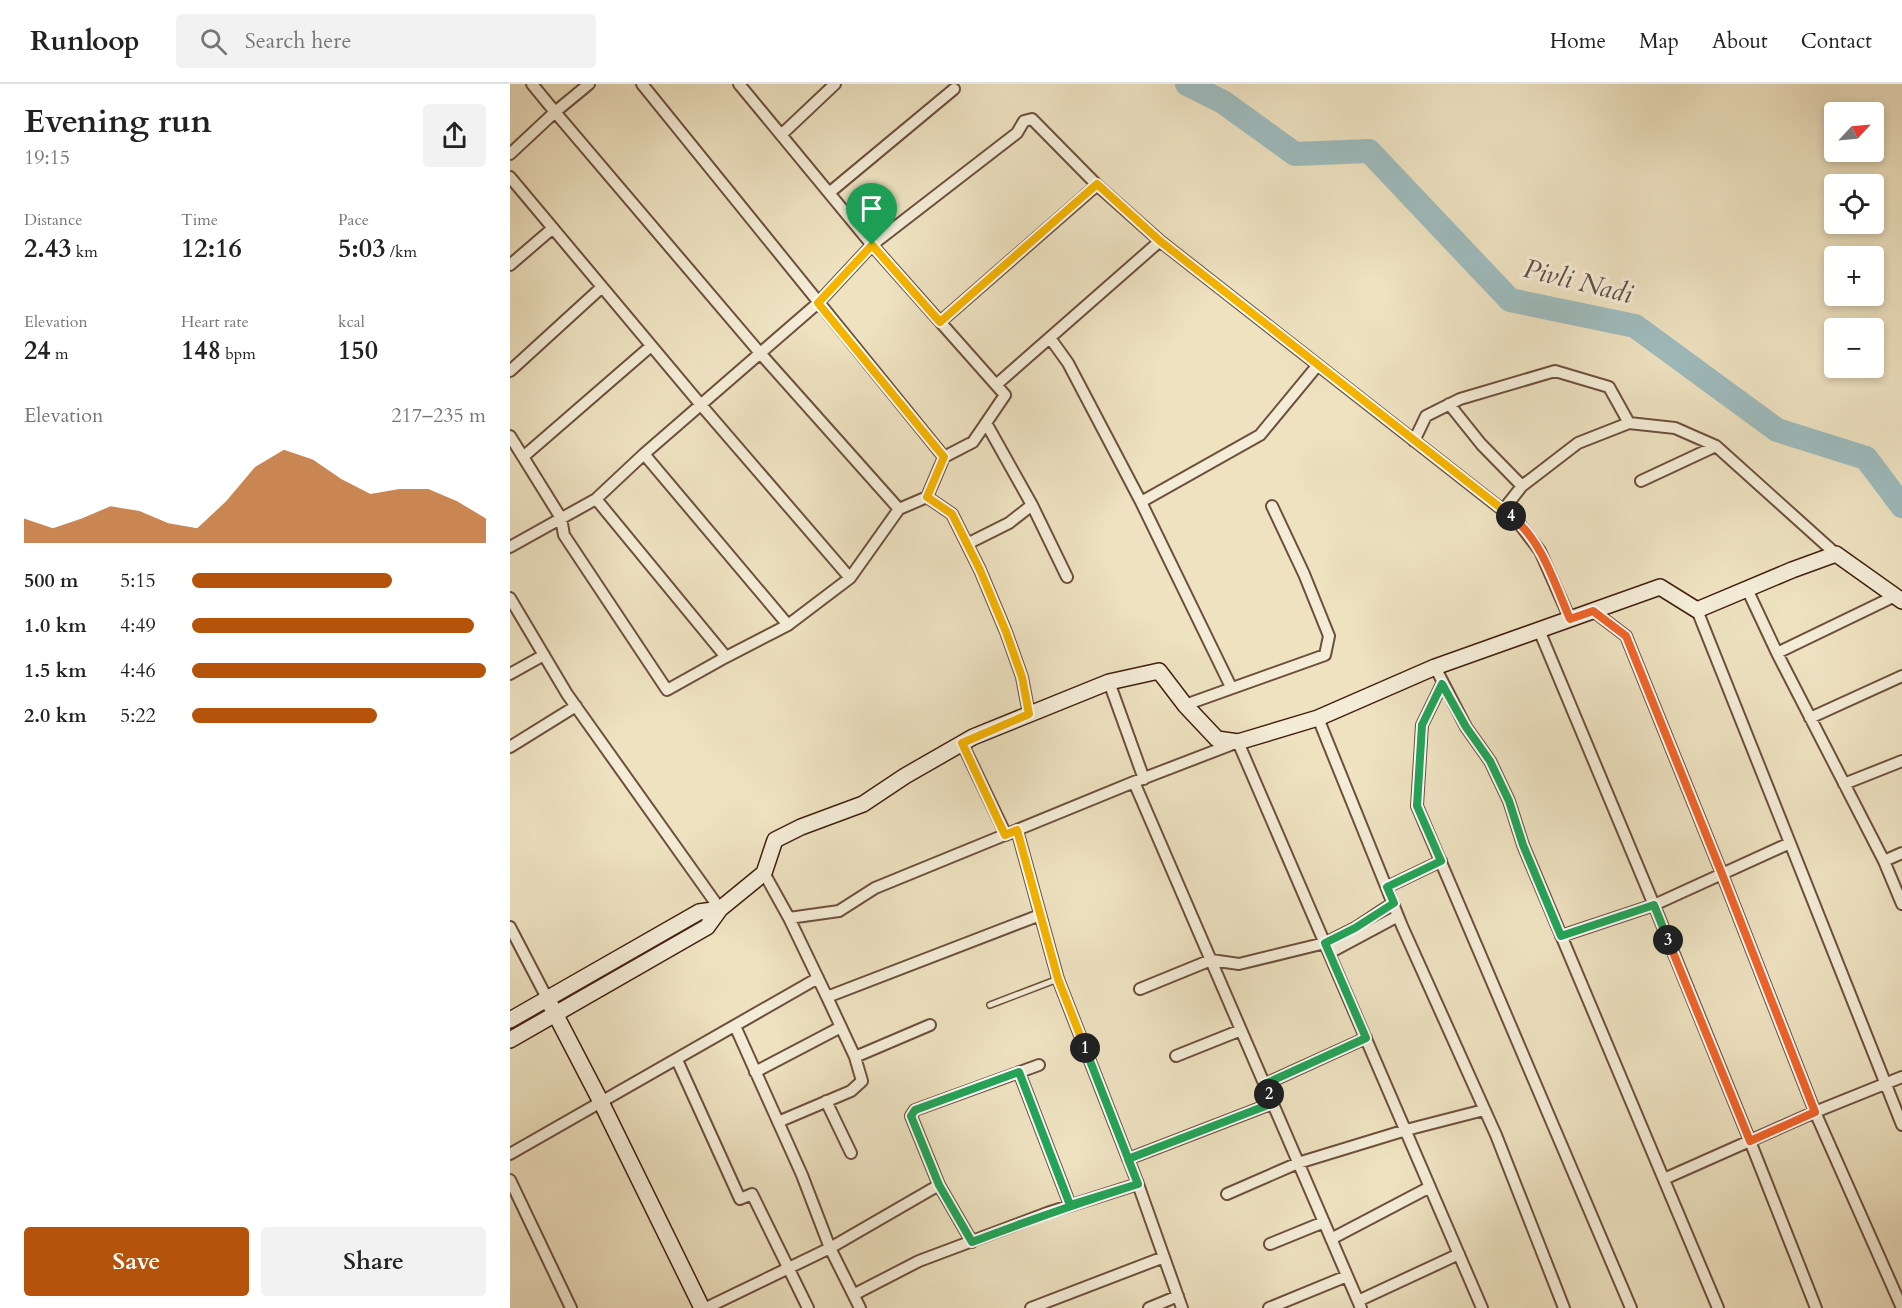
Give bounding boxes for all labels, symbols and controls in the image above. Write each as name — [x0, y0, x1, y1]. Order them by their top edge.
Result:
search box — [176, 14, 596, 68]
text: Runloop — [30, 22, 140, 60]
icon: search — [197, 25, 230, 58]
text: Search here — [245, 26, 351, 56]
text: Home — [1550, 27, 1606, 56]
text: Map — [1639, 27, 1679, 56]
text: About — [1712, 27, 1768, 56]
text: Contact — [1801, 27, 1872, 56]
text: Evening run — [24, 99, 212, 144]
north arrow — [1824, 102, 1884, 162]
map controls — [1824, 102, 1884, 378]
button: share — [423, 104, 486, 167]
text: 19:15 — [24, 144, 70, 171]
button: locate — [1824, 174, 1884, 234]
pin — [846, 183, 897, 245]
icon: arrive — [855, 192, 888, 225]
text: Distance — [24, 209, 82, 231]
text: Time — [181, 209, 218, 231]
text: Pace — [338, 209, 369, 231]
text: 2.43 — [24, 231, 72, 266]
text: 12:16 — [181, 231, 242, 266]
text: 5:03 — [338, 231, 386, 266]
text: km — [72, 241, 98, 263]
text: /km — [386, 241, 417, 263]
button: + — [1824, 246, 1884, 306]
water label: Pivli Nadi — [1519, 250, 1637, 313]
text: Elevation — [24, 311, 88, 333]
text: Heart rate — [181, 311, 249, 333]
text: kcal — [338, 311, 365, 333]
button: − — [1824, 318, 1884, 378]
text: 24 — [24, 333, 51, 368]
text: 148 — [181, 333, 221, 368]
text: 150 — [338, 333, 378, 368]
text: m — [51, 343, 68, 365]
text: bpm — [221, 343, 256, 365]
text: Elevation — [24, 402, 103, 429]
text: 217–235 m — [391, 402, 486, 429]
pin: 4 — [1496, 501, 1526, 531]
text: 4 — [1507, 505, 1515, 527]
text: 500 m — [24, 567, 79, 594]
text: 5:15 — [120, 567, 156, 594]
text: 1.0 km — [24, 612, 87, 639]
text: 4:49 — [120, 612, 156, 639]
text: 1.5 km — [24, 657, 87, 684]
text: 4:46 — [120, 657, 156, 684]
text: 2.0 km — [24, 702, 87, 729]
text: 5:22 — [120, 702, 156, 729]
pin: 3 — [1653, 925, 1683, 955]
text: 3 — [1664, 929, 1672, 951]
pin: 1 — [1070, 1033, 1100, 1063]
text: 1 — [1081, 1037, 1089, 1059]
pin: 2 — [1254, 1079, 1284, 1109]
text: 2 — [1265, 1083, 1273, 1105]
button: Save — [24, 1227, 249, 1296]
button: Share — [261, 1227, 486, 1296]

